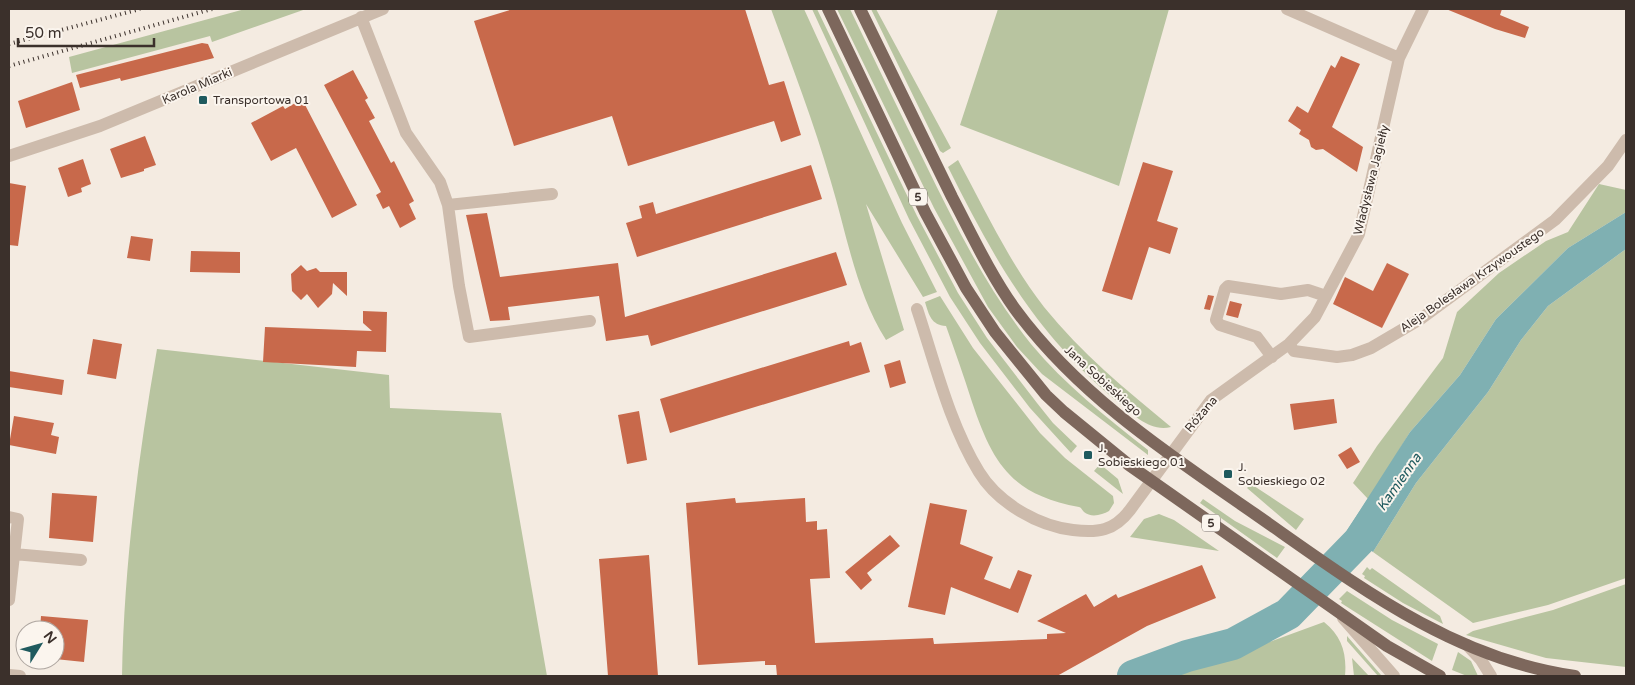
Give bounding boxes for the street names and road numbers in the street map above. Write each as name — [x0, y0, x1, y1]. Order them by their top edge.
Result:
street label: Karola Miarki — [160, 65, 234, 107]
street label: Władysława Jagiełły — [1351, 123, 1392, 237]
road number: 5 — [909, 188, 927, 206]
street label: Aleja Bolesława Krzywoustego — [1397, 225, 1547, 335]
street label: Jana Sobieskiego — [1062, 343, 1144, 419]
street label: Różana — [1182, 393, 1220, 435]
road number: 5 — [1202, 514, 1220, 532]

